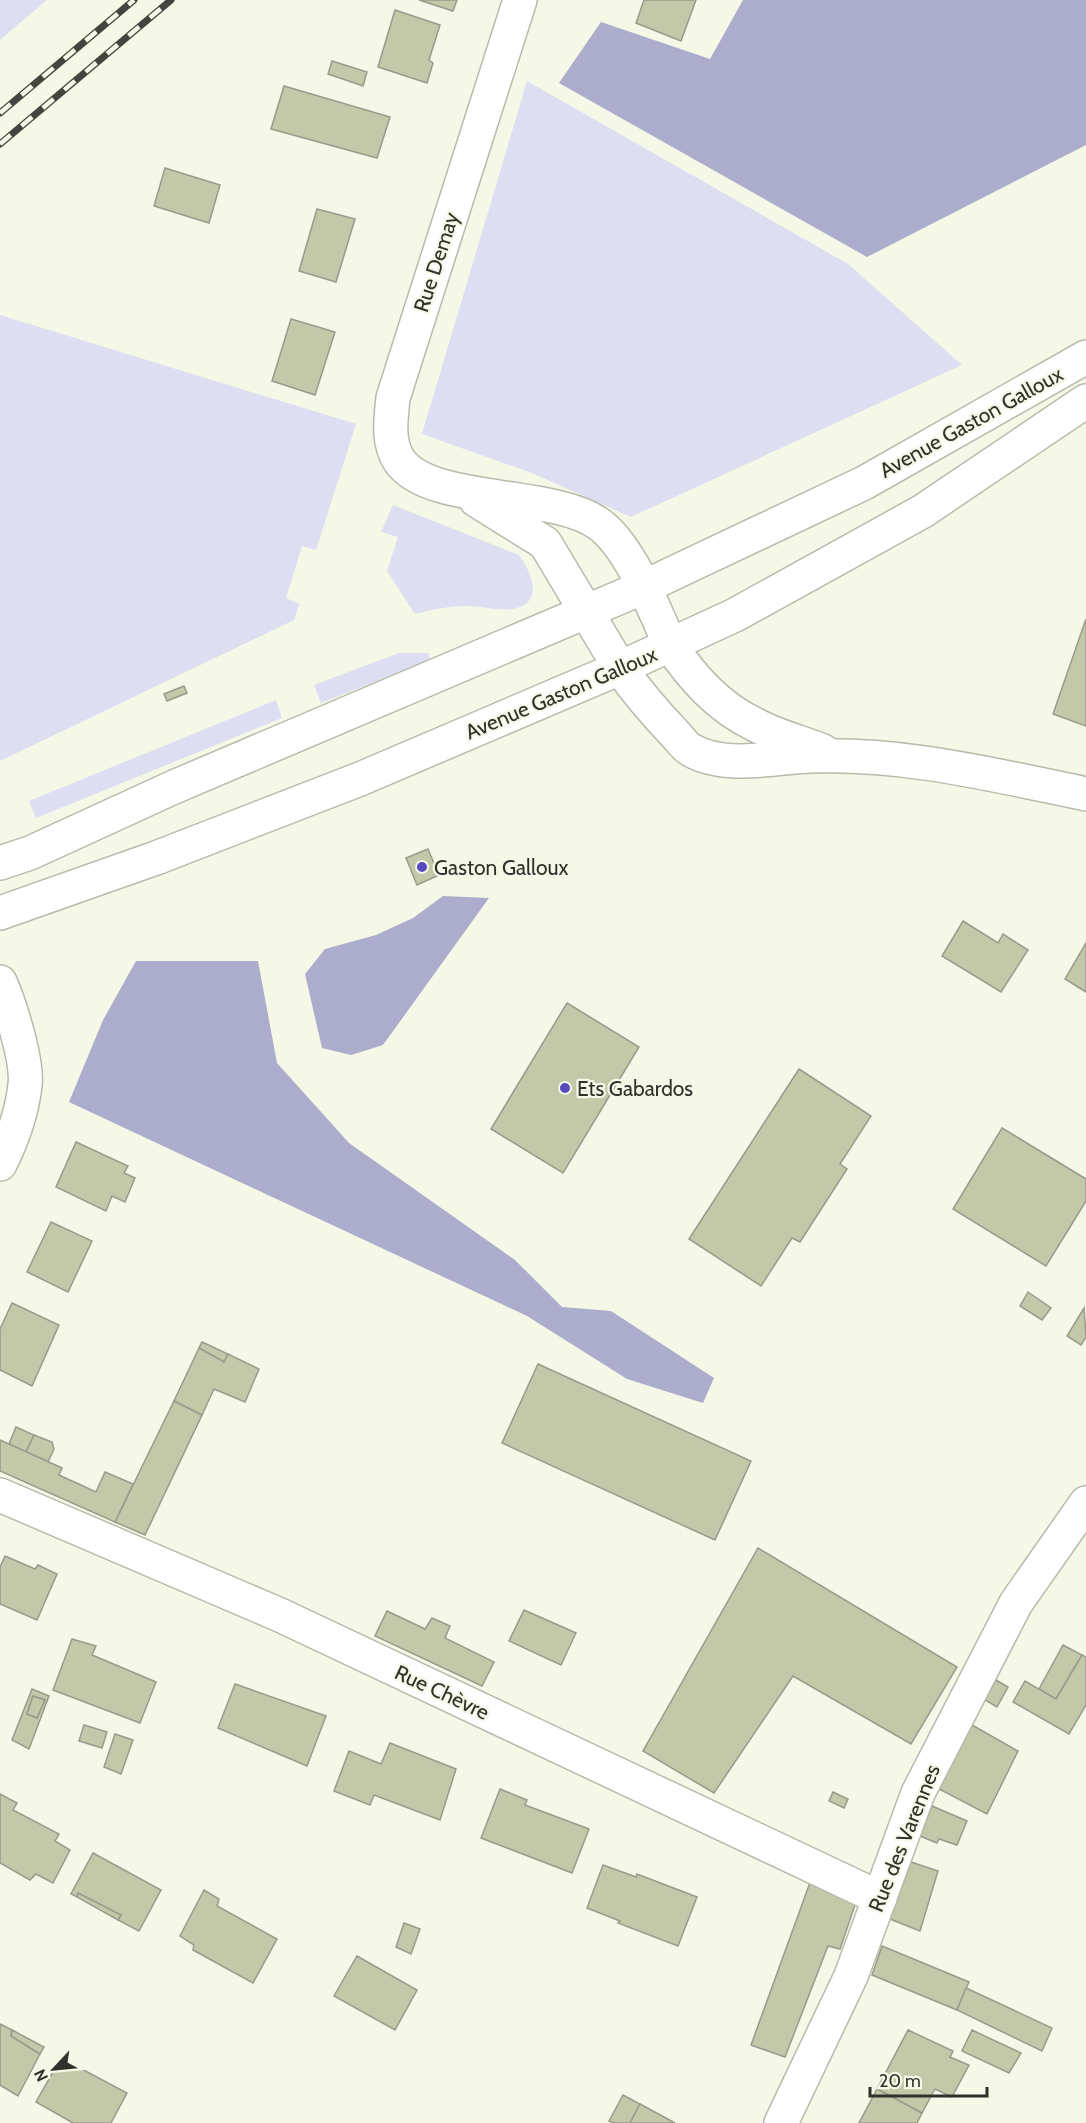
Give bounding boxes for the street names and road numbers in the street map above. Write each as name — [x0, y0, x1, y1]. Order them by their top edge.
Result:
street label: Rue Demay — [408, 209, 464, 315]
street label: Avenue Gaston Galloux — [875, 361, 1067, 483]
street label: Avenue Gaston Galloux — [461, 641, 661, 745]
street label: Rue Chèvre — [391, 1659, 493, 1725]
street label: Rue des Varennes — [863, 1760, 945, 1915]

